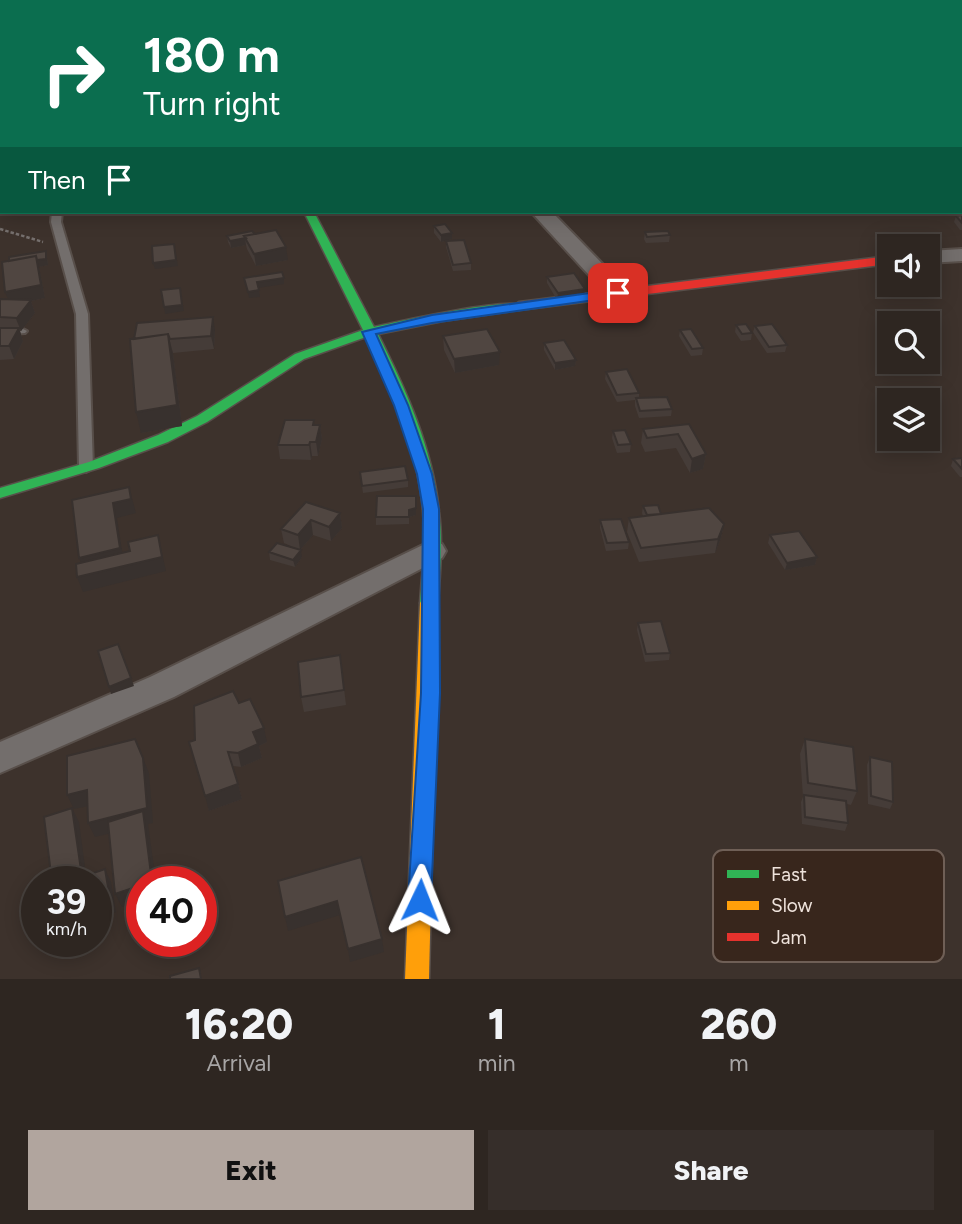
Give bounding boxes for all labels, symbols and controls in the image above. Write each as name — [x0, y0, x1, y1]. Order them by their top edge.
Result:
text: 180 m — [143, 25, 280, 84]
icon: right — [28, 28, 119, 119]
text: Turn right — [143, 85, 281, 123]
icon: arrive — [100, 161, 138, 199]
text: Then — [28, 164, 86, 196]
map controls — [877, 234, 940, 451]
button: sound — [877, 234, 940, 297]
pin — [588, 263, 648, 323]
icon: arrive — [599, 274, 637, 312]
button: search — [877, 311, 940, 374]
button: layers — [877, 388, 940, 451]
legend — [713, 850, 944, 962]
position arrow — [383, 863, 457, 937]
text: Fast — [771, 863, 807, 886]
speed limit sign: 40 — [126, 866, 217, 957]
text: 39 — [47, 881, 86, 923]
text: Slow — [771, 894, 813, 917]
text: km/h — [46, 918, 87, 940]
text: Jam — [771, 926, 807, 949]
text: 16:20 — [185, 999, 293, 1050]
text: 1 — [488, 999, 506, 1050]
text: 260 — [700, 999, 777, 1050]
text: Arrival — [206, 1049, 271, 1077]
text: min — [478, 1049, 516, 1077]
text: m — [729, 1049, 749, 1077]
button: Exit — [28, 1130, 474, 1210]
button: Share — [488, 1130, 934, 1210]

